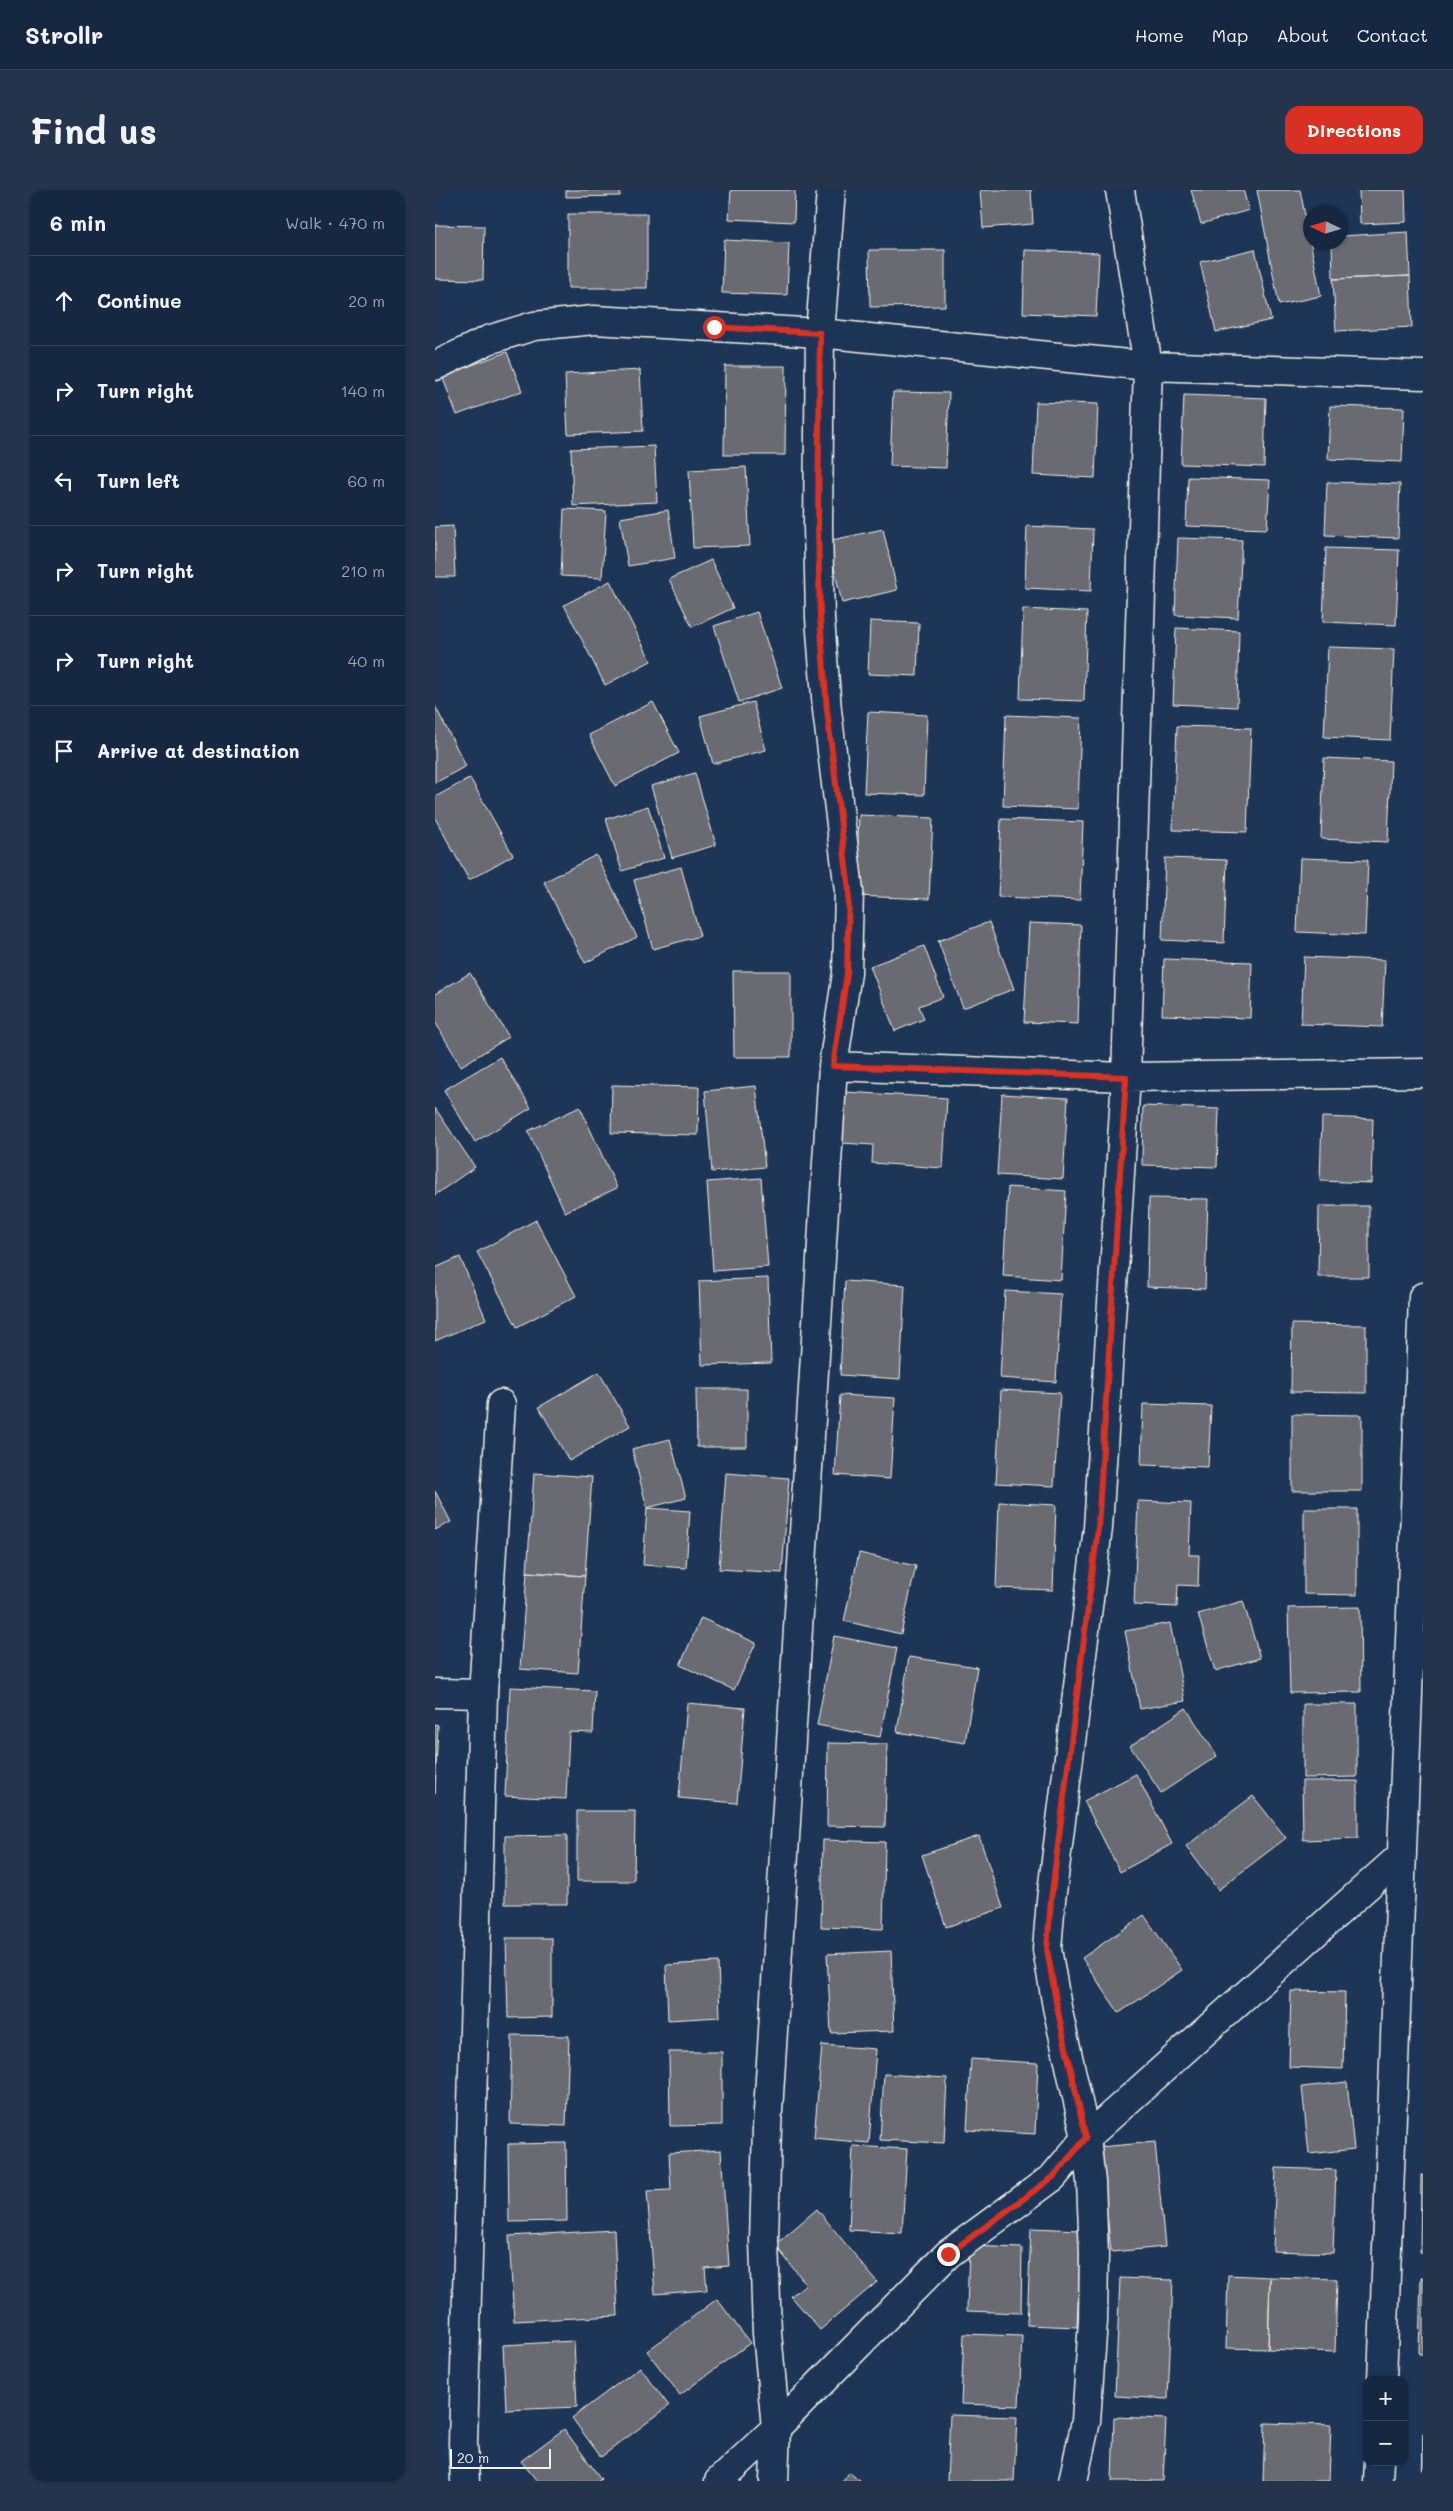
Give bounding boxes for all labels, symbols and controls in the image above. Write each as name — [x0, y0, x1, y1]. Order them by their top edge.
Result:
text: Strollr — [25, 19, 103, 50]
text: Home — [1135, 23, 1184, 47]
text: Map — [1212, 23, 1248, 47]
text: About — [1276, 23, 1329, 47]
text: Contact — [1357, 23, 1428, 47]
button: Directions — [1285, 106, 1423, 154]
text: Find us — [30, 107, 157, 153]
north arrow — [1303, 205, 1348, 250]
text: 6 min — [50, 209, 106, 236]
text: Walk · 470 m — [285, 212, 385, 233]
icon: ahead — [50, 287, 78, 315]
text: Continue — [97, 288, 182, 313]
text: 20 m — [348, 290, 385, 311]
route start — [703, 316, 726, 339]
icon: right — [50, 377, 78, 405]
text: Turn right — [97, 378, 194, 403]
text: 140 m — [341, 380, 385, 401]
icon: left — [50, 467, 78, 495]
text: Turn left — [97, 468, 180, 493]
text: 60 m — [348, 470, 385, 491]
icon: right — [50, 557, 78, 585]
text: Turn right — [97, 558, 194, 583]
text: 210 m — [341, 560, 385, 581]
icon: right — [50, 647, 78, 675]
text: Turn right — [97, 648, 194, 673]
text: 40 m — [348, 650, 385, 671]
icon: arrive — [50, 737, 78, 765]
text: Arrive at destination — [97, 738, 300, 763]
route end — [937, 2243, 960, 2266]
map controls — [1363, 2376, 1408, 2466]
button: + — [1363, 2376, 1408, 2421]
button: − — [1363, 2421, 1408, 2466]
scale bar — [450, 2446, 551, 2469]
text: 20 m — [457, 2448, 489, 2467]

